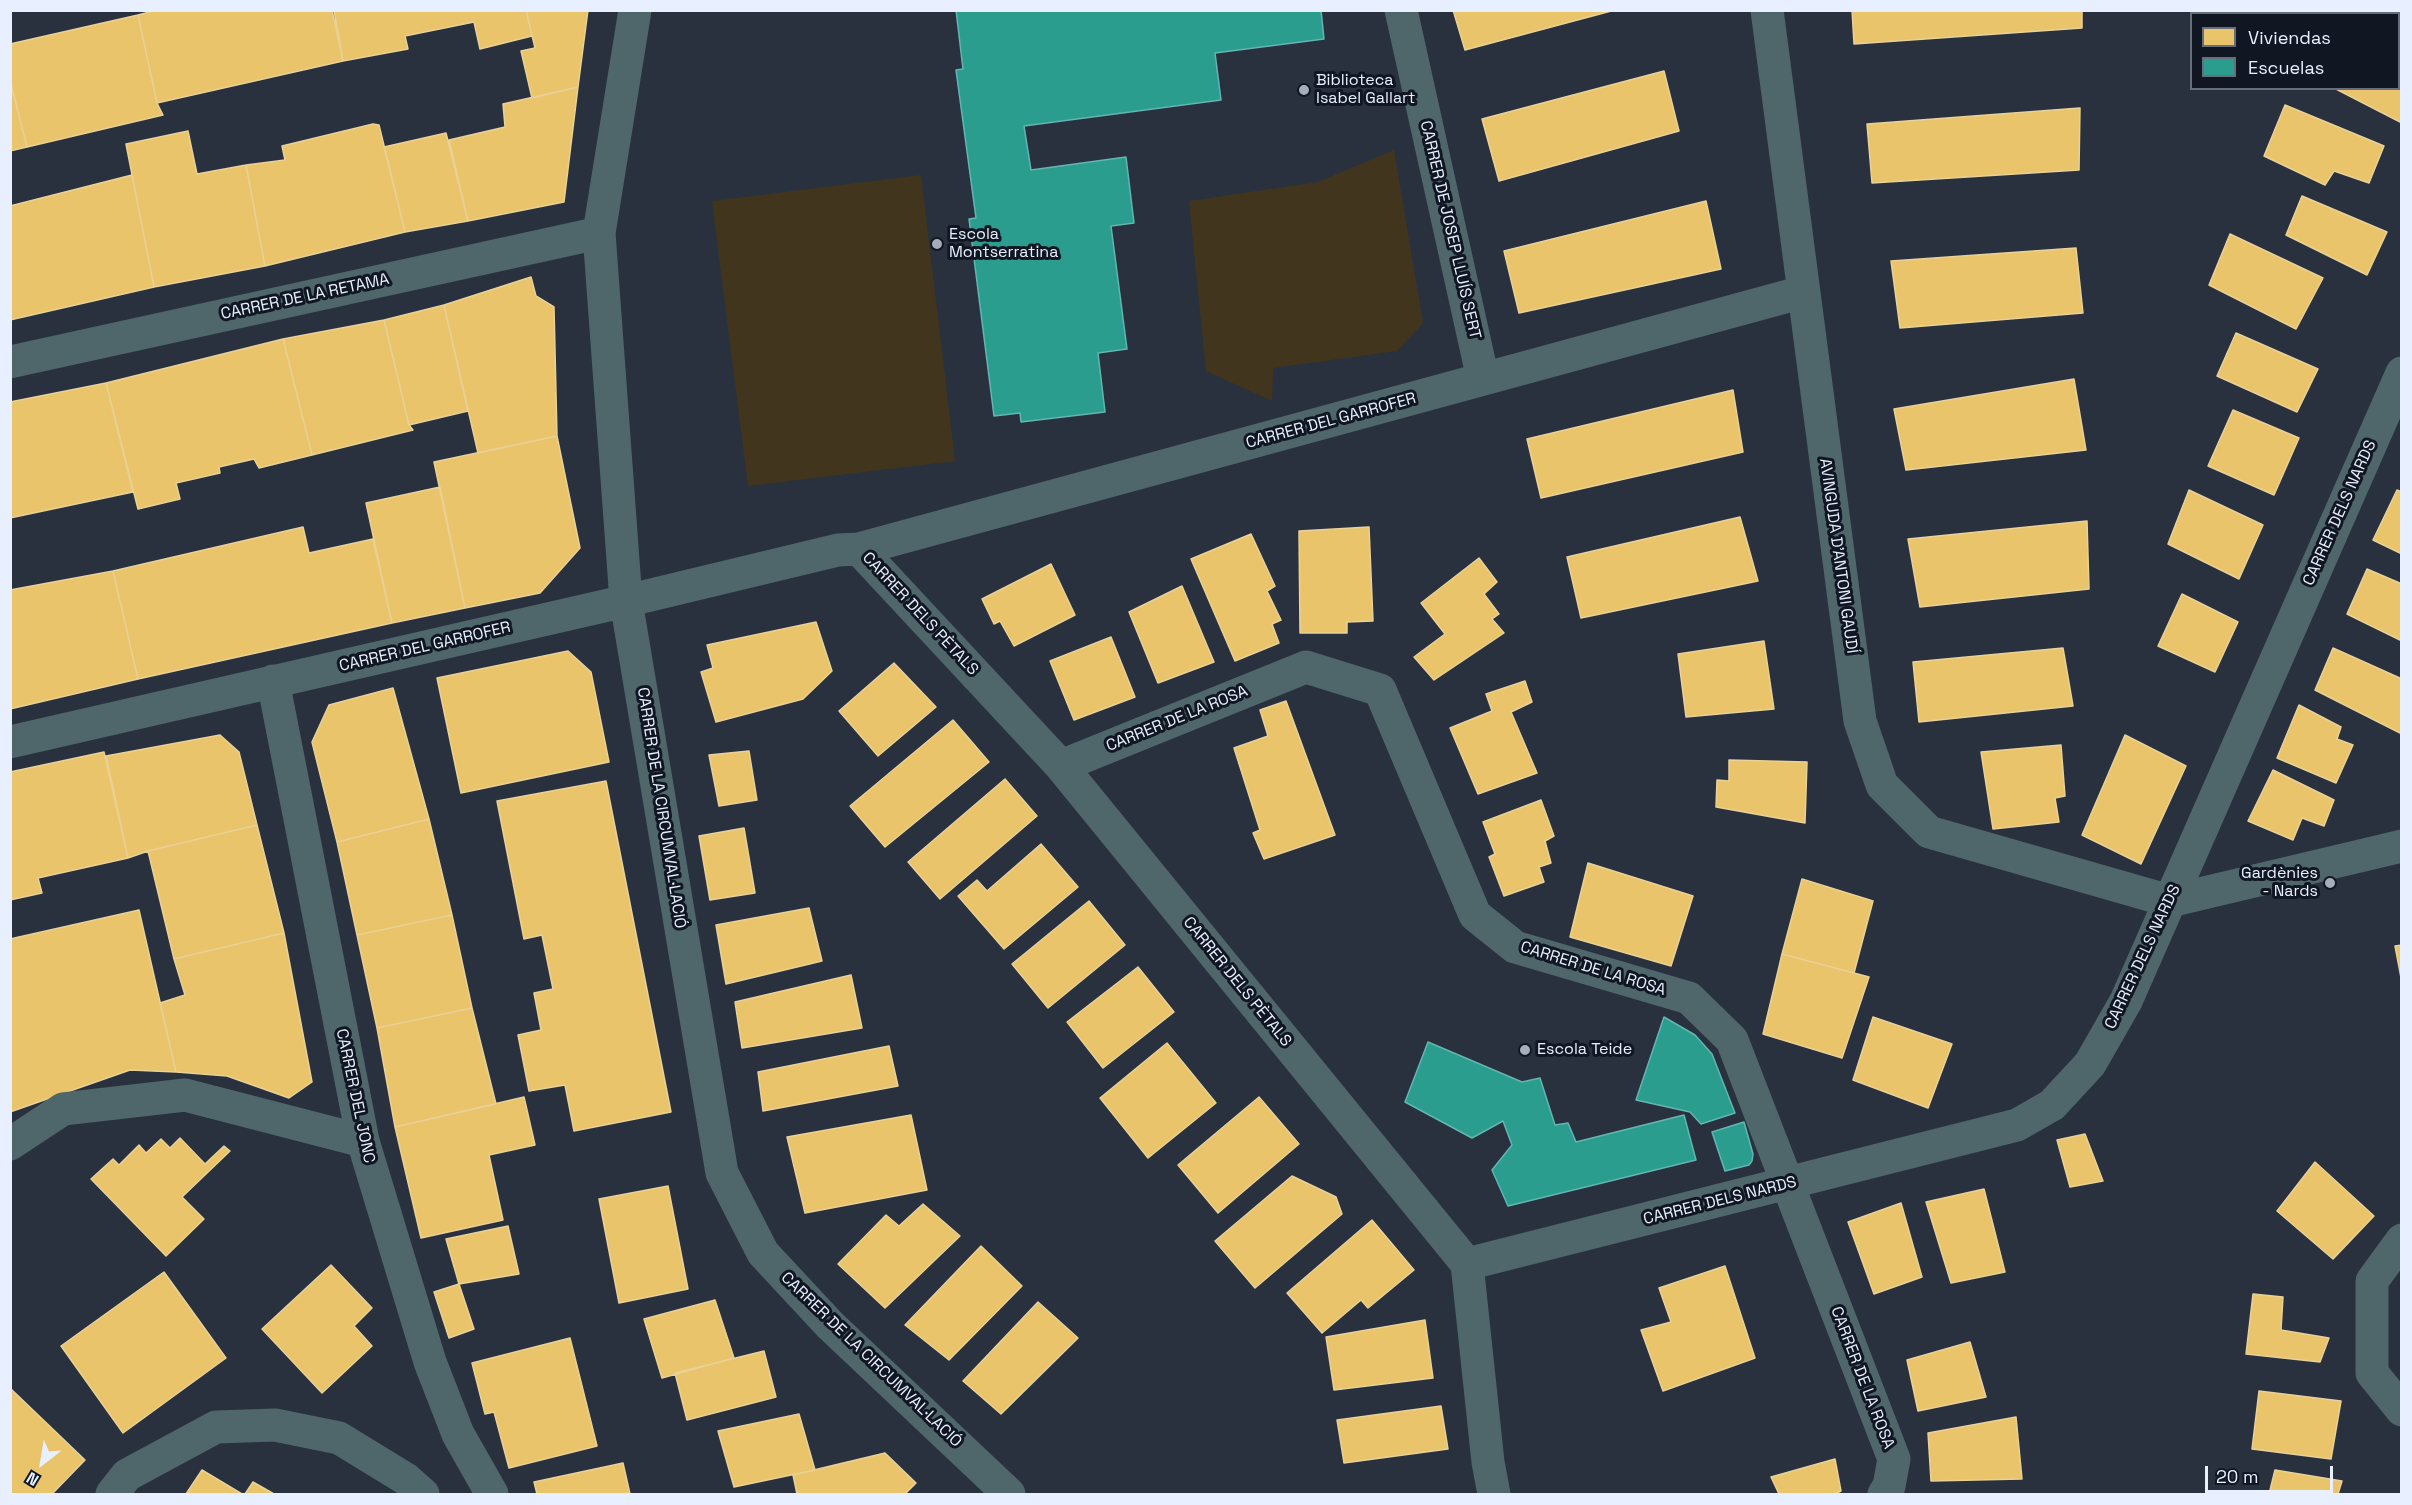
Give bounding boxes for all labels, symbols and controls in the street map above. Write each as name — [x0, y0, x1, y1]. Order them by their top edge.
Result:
legend — [2190, 12, 2400, 90]
text: Viviendas — [2248, 26, 2331, 49]
text: Escuelas — [2248, 56, 2324, 79]
place label: Biblioteca Isabel Gallart — [1316, 71, 1415, 109]
marker: Biblioteca Isabel Gallart — [1297, 83, 1311, 97]
street label: CARRER DE JOSEP LLUÍS SERT — [1415, 119, 1485, 341]
place label: Escola Montserratina — [949, 225, 1058, 263]
marker: Escola Montserratina — [930, 237, 944, 251]
street label: CARRER DE LA RETAMA — [219, 270, 391, 324]
street label: CARRER DEL GARROFER — [1244, 389, 1418, 453]
street label: CARRER DELS NARDS — [2299, 437, 2381, 589]
street label: AVINGUDA D'ANTONI GAUDÍ — [1815, 457, 1861, 655]
street label: CARRER DELS PÈTALS — [858, 548, 982, 680]
street label: CARRER DEL GARROFER — [337, 618, 513, 676]
street label: CARRER DE LA ROSA — [1103, 682, 1251, 756]
street label: CARRER DE LA CIRCUMVAL·LACIÓ — [632, 686, 690, 930]
place label: Gardènies - Nards — [2241, 864, 2318, 902]
marker: Gardènies - Nards — [2323, 876, 2337, 890]
street label: CARRER DELS NARDS — [2101, 882, 2185, 1032]
street label: CARRER DELS PÈTALS — [1179, 913, 1295, 1051]
street label: CARRER DE LA ROSA — [1518, 938, 1668, 1000]
street label: CARRER DEL JONC — [331, 1027, 379, 1165]
place label: Escola Teide — [1537, 1040, 1632, 1060]
marker: Escola Teide — [1518, 1043, 1532, 1057]
street label: CARRER DELS NARDS — [1641, 1173, 1799, 1229]
street label: CARRER DE LA CIRCUMVAL·LACIÓ — [777, 1268, 965, 1452]
street label: CARRER DE LA ROSA — [1826, 1304, 1898, 1452]
north arrow — [12, 1433, 72, 1493]
scale bar — [2208, 1454, 2336, 1492]
text: 20 m — [2216, 1465, 2259, 1488]
text: N — [22, 1467, 42, 1491]

